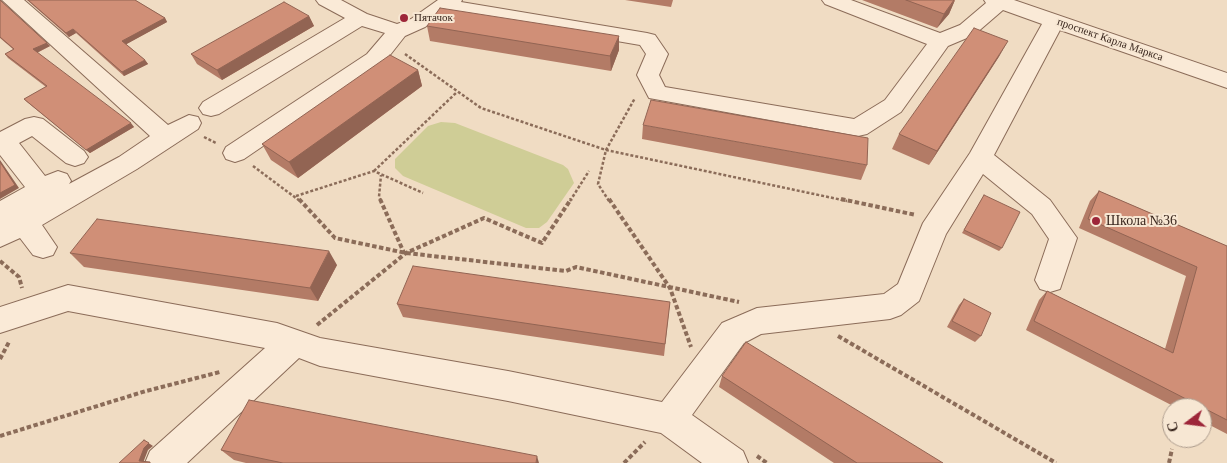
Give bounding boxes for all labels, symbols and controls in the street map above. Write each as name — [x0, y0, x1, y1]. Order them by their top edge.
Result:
place label: Пятачок — [414, 11, 453, 25]
marker: Пятачок — [398, 12, 410, 24]
street label: проспект Карла Маркса — [1055, 16, 1165, 64]
place label: Школа №36 — [1106, 213, 1177, 229]
marker: Школа №36 — [1090, 215, 1102, 227]
north arrow — [1162, 398, 1212, 448]
text: С — [1164, 420, 1182, 434]

